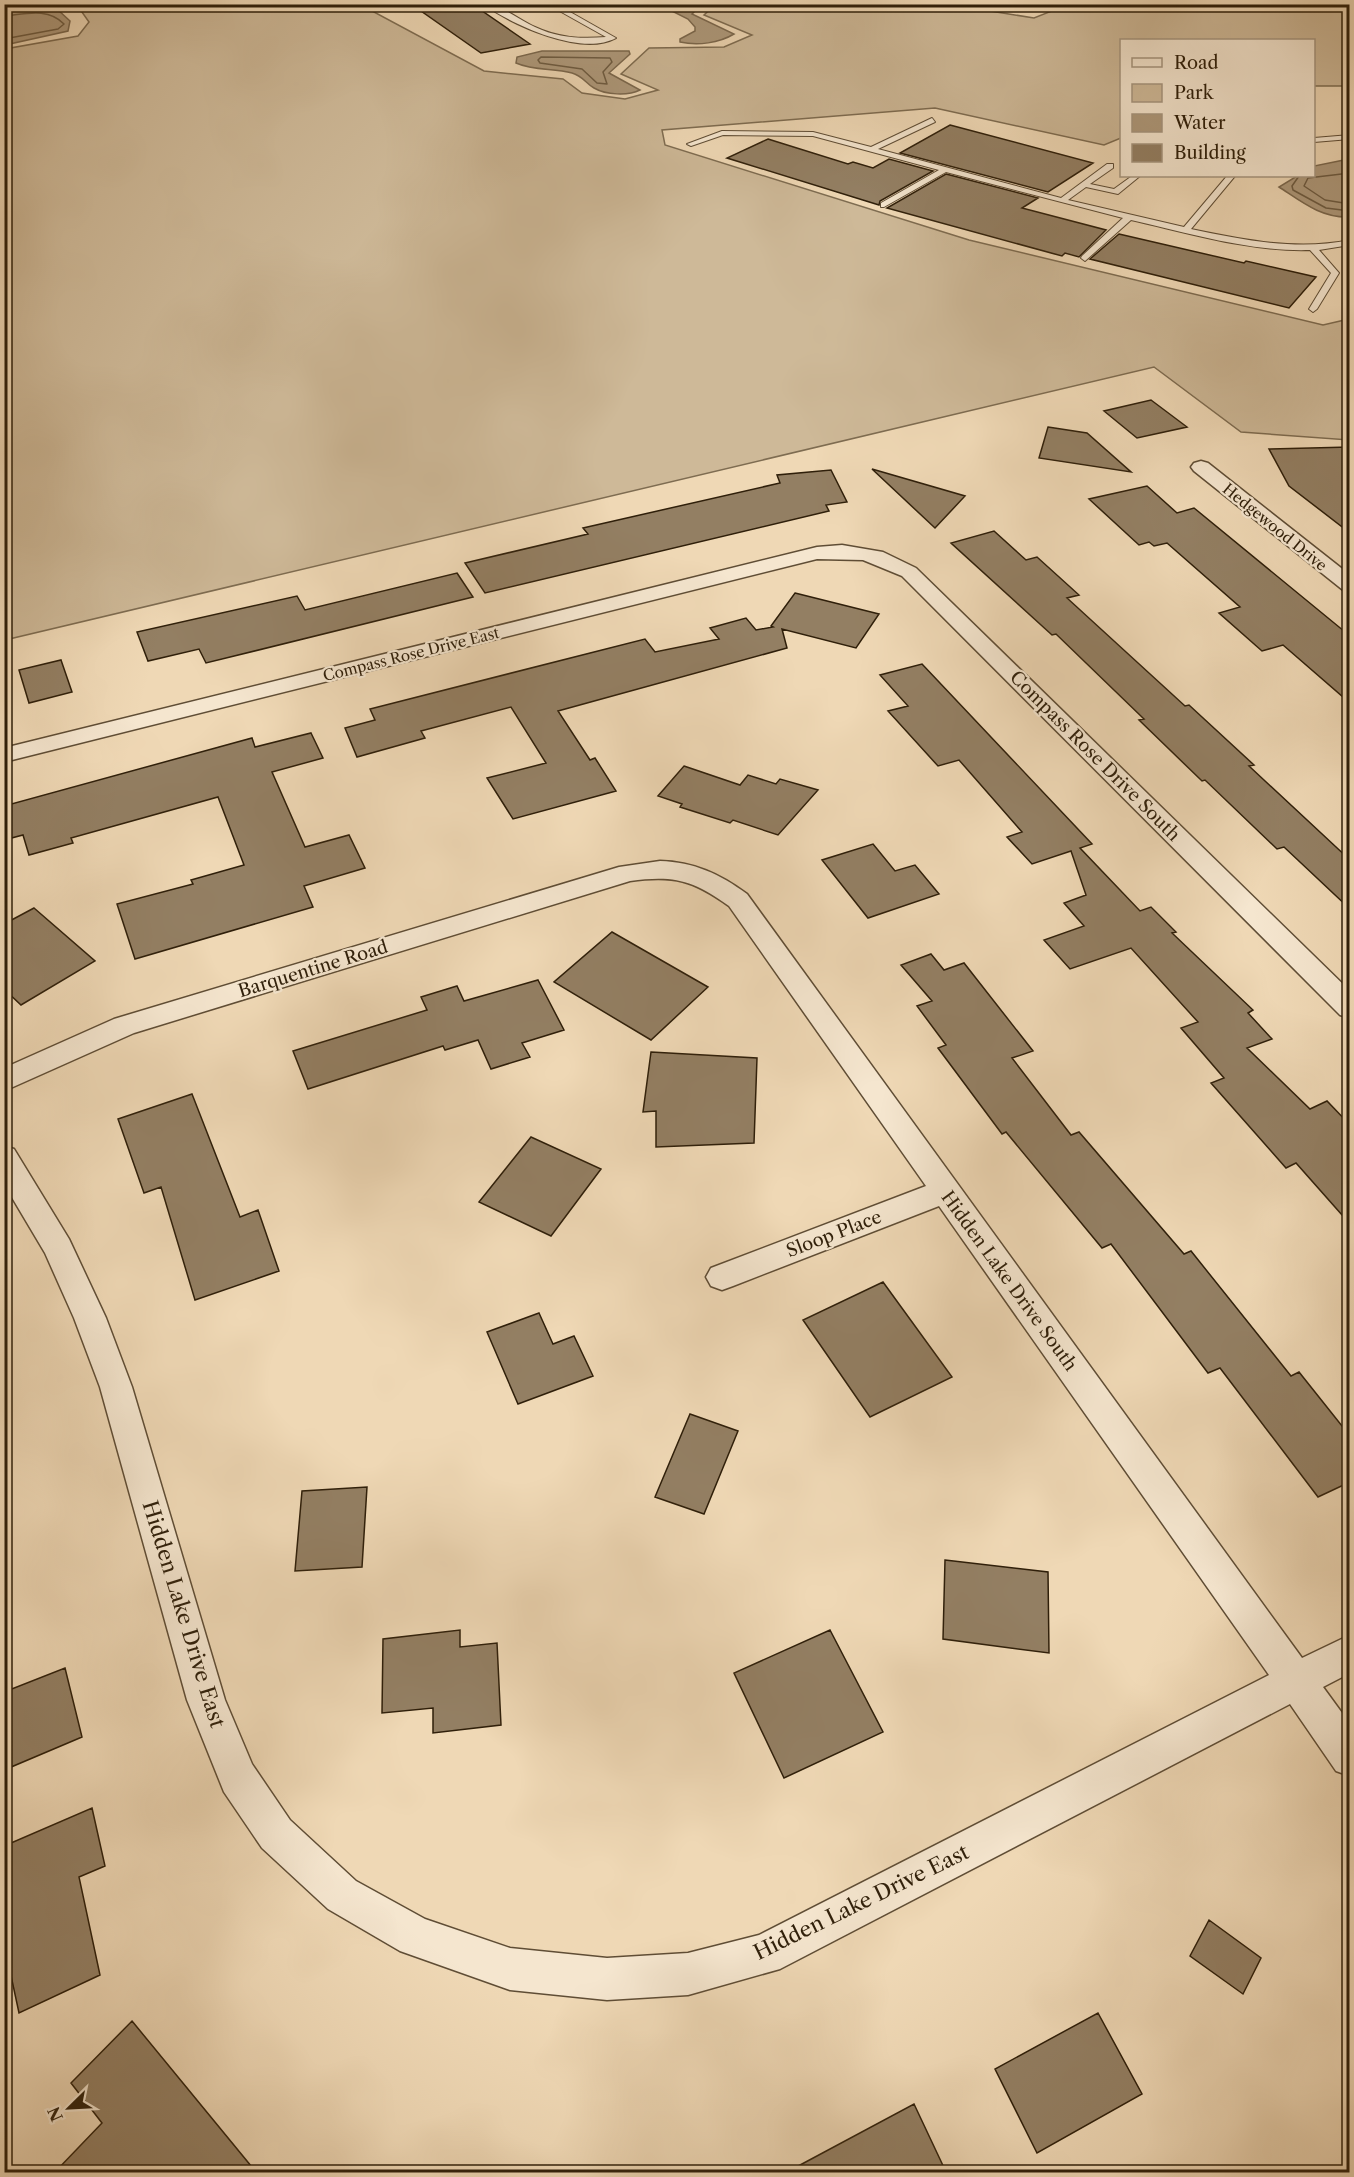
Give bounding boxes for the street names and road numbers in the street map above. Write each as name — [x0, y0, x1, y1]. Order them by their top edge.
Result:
street label: Hedgewood Drive — [1219, 479, 1331, 575]
street label: Compass Rose Drive East — [321, 623, 502, 685]
street label: Compass Rose Drive South — [1005, 666, 1185, 846]
street label: Barquentine Road — [236, 936, 390, 1002]
street label: Hidden Lake Drive South — [936, 1187, 1082, 1375]
street label: Sloop Place — [783, 1206, 885, 1262]
street label: Hidden Lake Drive East — [138, 1497, 231, 1731]
street label: Hidden Lake Drive East — [749, 1839, 973, 1965]

